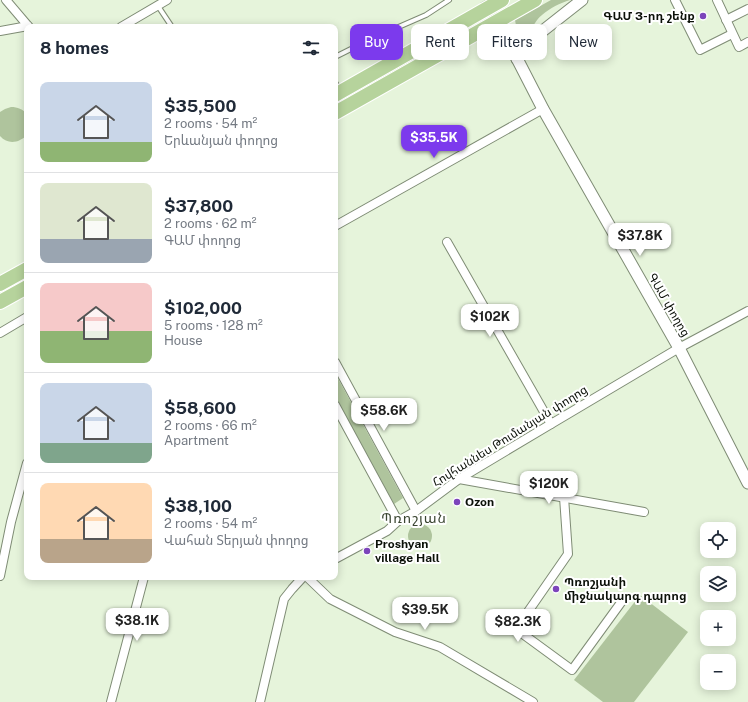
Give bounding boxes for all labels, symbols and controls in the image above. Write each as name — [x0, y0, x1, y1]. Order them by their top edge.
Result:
place label: ԳԱՄ 3-րդ շենք — [603, 9, 695, 23]
marker: ԳԱՄ 3-րդ շենք — [698, 11, 708, 21]
chip: Buy — [350, 24, 403, 60]
chip: Rent — [411, 24, 469, 60]
chip: Filters — [477, 24, 547, 60]
chip: New — [555, 24, 612, 60]
icon: filters — [300, 37, 322, 59]
text: 8 homes — [40, 38, 109, 58]
text: $35,500 — [164, 96, 236, 116]
icon: home — [72, 98, 120, 146]
text: 2 rooms · 54 m² — [164, 116, 257, 131]
pin: $35.5K — [401, 125, 467, 159]
text: $35.5K — [410, 130, 458, 145]
text: Երևանյան փողոց — [164, 133, 278, 148]
text: $37,800 — [164, 196, 233, 216]
icon: home — [72, 199, 120, 247]
text: 2 rooms · 62 m² — [164, 216, 257, 231]
pin: $37.8K — [607, 223, 673, 257]
text: $37.8K — [617, 228, 663, 243]
text: ԳԱՄ փողոց — [164, 233, 241, 248]
street label: ԳԱՄ փողոց — [645, 271, 693, 339]
text: $102,000 — [164, 298, 242, 318]
icon: home — [72, 299, 120, 347]
pin: $102K — [462, 304, 518, 338]
text: $102K — [470, 309, 510, 324]
text: 5 rooms · 128 m² — [164, 318, 263, 333]
text: House — [164, 333, 203, 348]
street label: Հովհաննես Թումանյան փողոց — [430, 382, 590, 490]
text: $58,600 — [164, 398, 236, 418]
pin: $58.6K — [351, 398, 417, 432]
icon: home — [72, 399, 120, 447]
text: $58.6K — [360, 403, 408, 418]
text: 2 rooms · 66 m² — [164, 418, 257, 433]
text: Apartment — [164, 433, 229, 448]
pin: $120K — [521, 471, 577, 505]
text: $120K — [529, 476, 569, 491]
place label: Ozon — [465, 495, 494, 509]
text: $38,100 — [164, 496, 232, 516]
marker: Ozon — [452, 497, 462, 507]
icon: home — [72, 499, 120, 547]
district label: Պռոշյան — [381, 510, 447, 526]
text: 2 rooms · 54 m² — [164, 516, 257, 531]
map controls — [700, 522, 736, 690]
button: locate — [700, 522, 736, 558]
text: Վահան Տերյան փողոց — [164, 533, 309, 548]
place label: Proshyan village Hall — [375, 537, 440, 565]
marker: Proshyan village Hall — [362, 546, 372, 556]
button: layers — [700, 566, 736, 602]
place label: Պռոշյանի միջնակարգ դպրոց — [564, 575, 687, 603]
marker: Պռոշյանի միջնակարգ դպրոց — [551, 584, 561, 594]
pin: $39.5K — [392, 597, 458, 631]
text: $39.5K — [401, 602, 449, 617]
pin: $38.1K — [104, 608, 170, 642]
pin: $82.3K — [485, 609, 551, 643]
button: + — [700, 610, 736, 646]
text: $38.1K — [115, 613, 159, 628]
text: $82.3K — [494, 614, 542, 629]
button: − — [700, 654, 736, 690]

